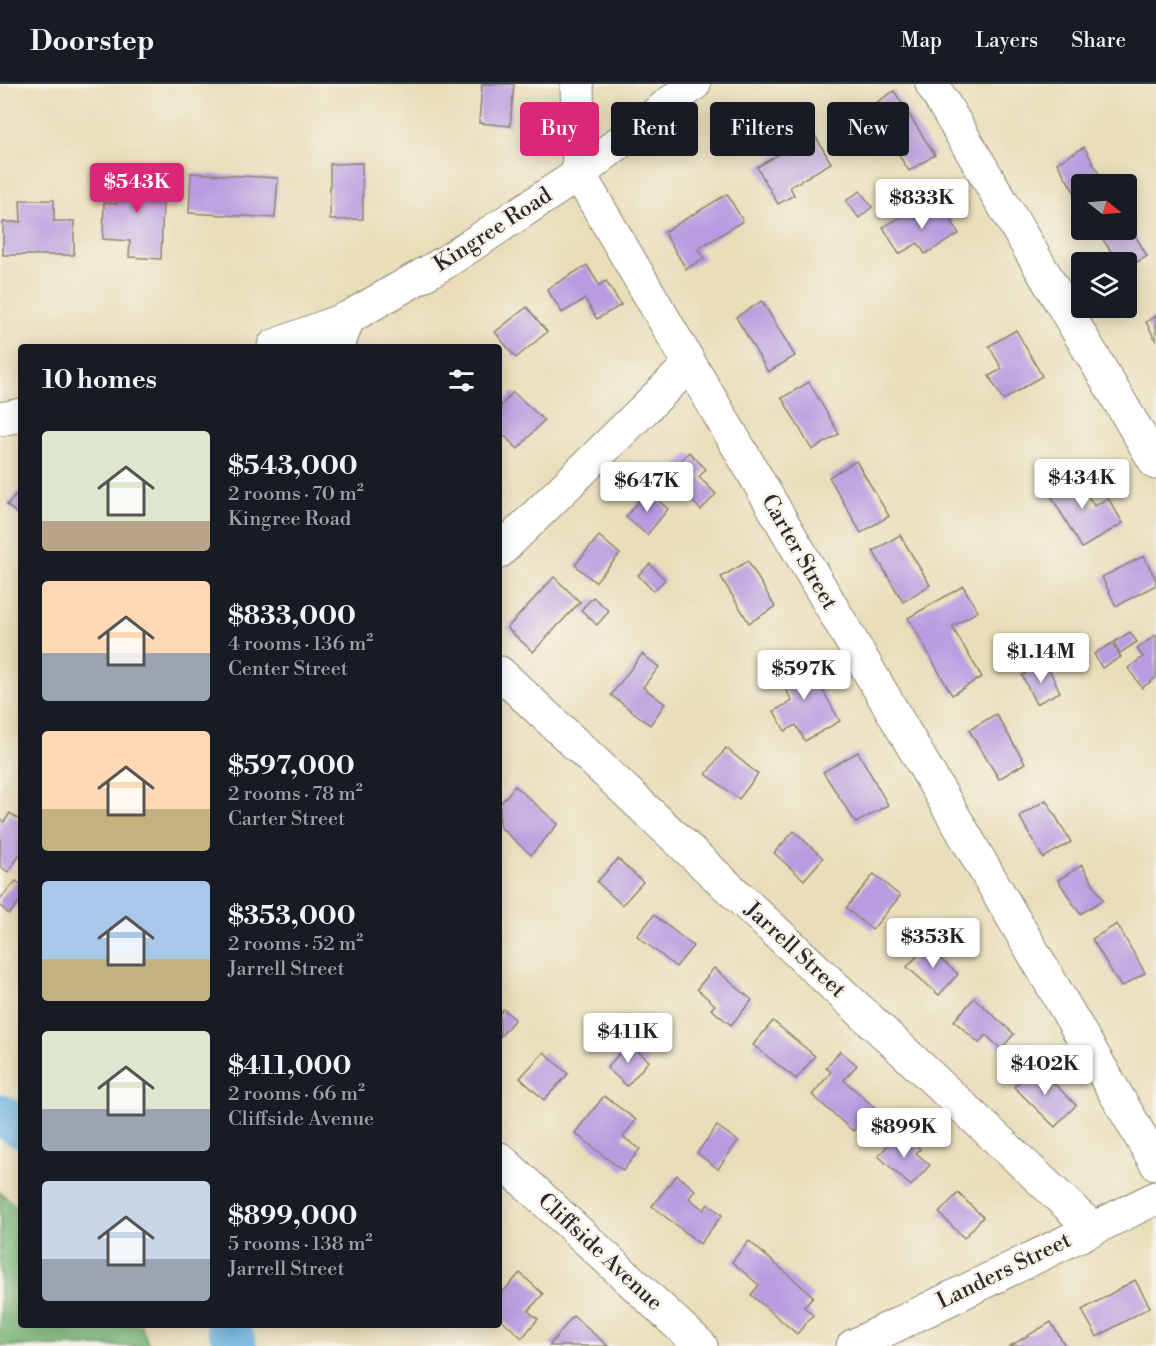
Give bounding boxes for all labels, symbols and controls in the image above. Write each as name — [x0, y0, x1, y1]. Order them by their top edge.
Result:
text: Doorstep — [30, 24, 155, 59]
text: Map — [901, 28, 942, 54]
text: Layers — [975, 28, 1038, 54]
text: Share — [1071, 28, 1126, 54]
chip: Buy — [520, 102, 599, 156]
chip: Rent — [611, 102, 698, 156]
chip: Filters — [710, 102, 815, 156]
chip: New — [827, 102, 909, 156]
pin: $543K — [95, 163, 179, 214]
text: $543K — [104, 170, 170, 195]
north arrow — [1071, 174, 1137, 240]
map controls — [1071, 174, 1137, 318]
pin: $833K — [880, 179, 964, 230]
street label: Kingree Road — [429, 182, 558, 278]
text: $833K — [890, 186, 954, 211]
button: layers — [1071, 252, 1137, 318]
text: 10 homes — [42, 364, 157, 396]
icon: filters — [445, 364, 478, 397]
text: $543,000 — [228, 450, 358, 482]
icon: home — [90, 455, 162, 527]
pin: $434K — [1040, 459, 1124, 510]
pin: $647K — [605, 462, 689, 513]
text: $434K — [1048, 466, 1116, 491]
text: $647K — [614, 469, 680, 494]
text: 2 rooms · 70 m² — [228, 482, 364, 507]
street label: Carter Street — [755, 489, 843, 615]
text: Kingree Road — [228, 507, 351, 532]
text: $833,000 — [228, 600, 356, 632]
icon: home — [90, 605, 162, 677]
text: 4 rooms · 136 m² — [228, 632, 373, 657]
pin: $1.14M — [992, 633, 1090, 684]
text: $1.14M — [1007, 640, 1075, 665]
pin: $597K — [762, 650, 846, 701]
text: Center Street — [228, 657, 348, 682]
text: $597K — [772, 657, 836, 682]
text: $597,000 — [228, 750, 355, 782]
icon: home — [90, 755, 162, 827]
text: 2 rooms · 78 m² — [228, 782, 363, 807]
text: Carter Street — [228, 807, 345, 832]
street label: Jarrell Street — [738, 896, 851, 1004]
text: $353,000 — [228, 900, 356, 932]
icon: home — [90, 905, 162, 977]
pin: $353K — [891, 918, 975, 969]
text: $353K — [901, 925, 965, 950]
text: 2 rooms · 52 m² — [228, 932, 363, 957]
text: Jarrell Street — [228, 957, 345, 982]
pin: $411K — [586, 1013, 670, 1064]
text: $411K — [597, 1020, 659, 1045]
pin: $402K — [1003, 1045, 1087, 1096]
text: $411,000 — [228, 1050, 351, 1082]
text: $402K — [1011, 1052, 1079, 1077]
icon: home — [90, 1055, 162, 1127]
text: 2 rooms · 66 m² — [228, 1082, 365, 1107]
text: Cliffside Avenue — [228, 1107, 374, 1132]
pin: $899K — [862, 1108, 946, 1159]
text: $899K — [871, 1115, 937, 1140]
street label: Cliffside Avenue — [532, 1187, 668, 1317]
text: $899,000 — [228, 1200, 357, 1232]
icon: home — [90, 1205, 162, 1277]
street label: Landers Street — [933, 1227, 1076, 1315]
text: 5 rooms · 138 m² — [228, 1232, 372, 1257]
text: Jarrell Street — [228, 1257, 345, 1282]

